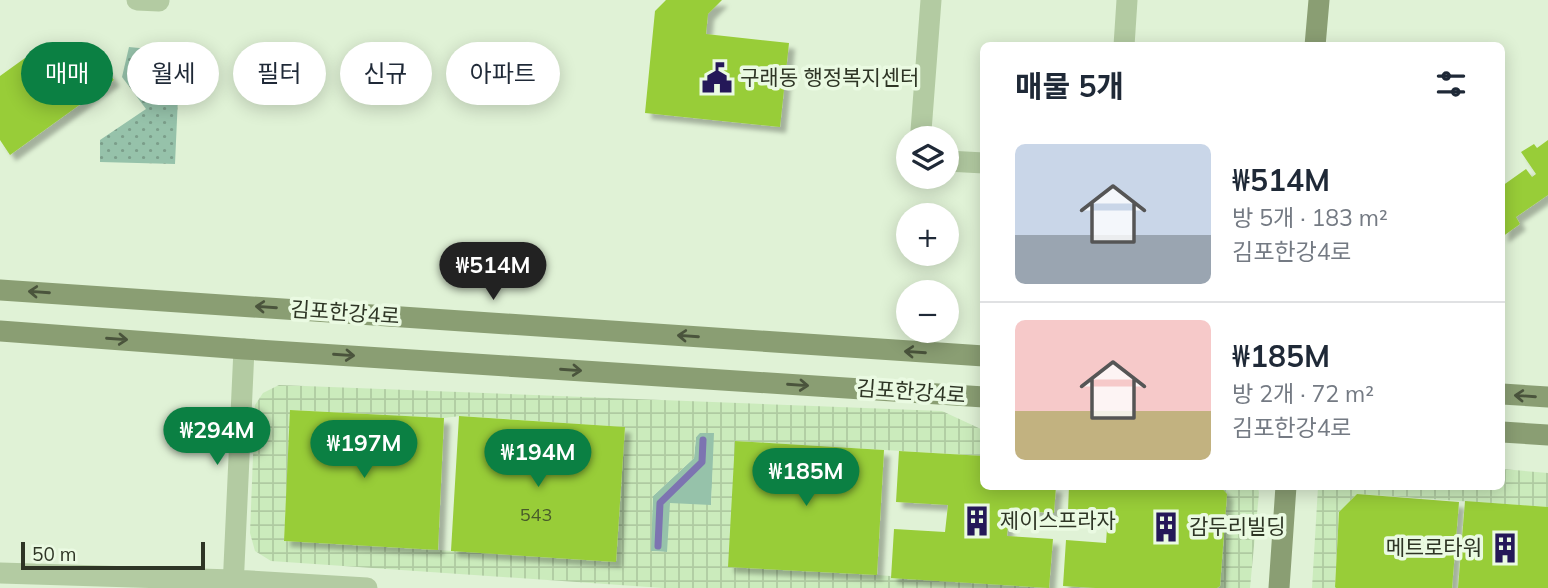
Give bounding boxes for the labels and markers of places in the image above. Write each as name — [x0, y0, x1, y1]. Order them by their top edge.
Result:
public building icon: 구래동 행정복지센터 — [700, 61, 734, 95]
place label: 구래동 행정복지센터 — [740, 64, 919, 90]
pin: ₩514M — [444, 243, 542, 302]
pin: ₩294M — [168, 407, 266, 467]
pin: ₩197M — [315, 420, 413, 480]
pin: ₩194M — [489, 430, 587, 489]
pin: ₩185M — [757, 448, 855, 508]
building icon: 제이스프라자 — [960, 504, 994, 538]
place label: 제이스프라자 — [1000, 507, 1116, 533]
building icon: 감두리빌딩 — [1149, 510, 1183, 544]
place label: 감두리빌딩 — [1189, 513, 1286, 539]
building icon: 메트로타워 — [1488, 531, 1522, 565]
place label: 메트로타워 — [1385, 534, 1482, 560]

